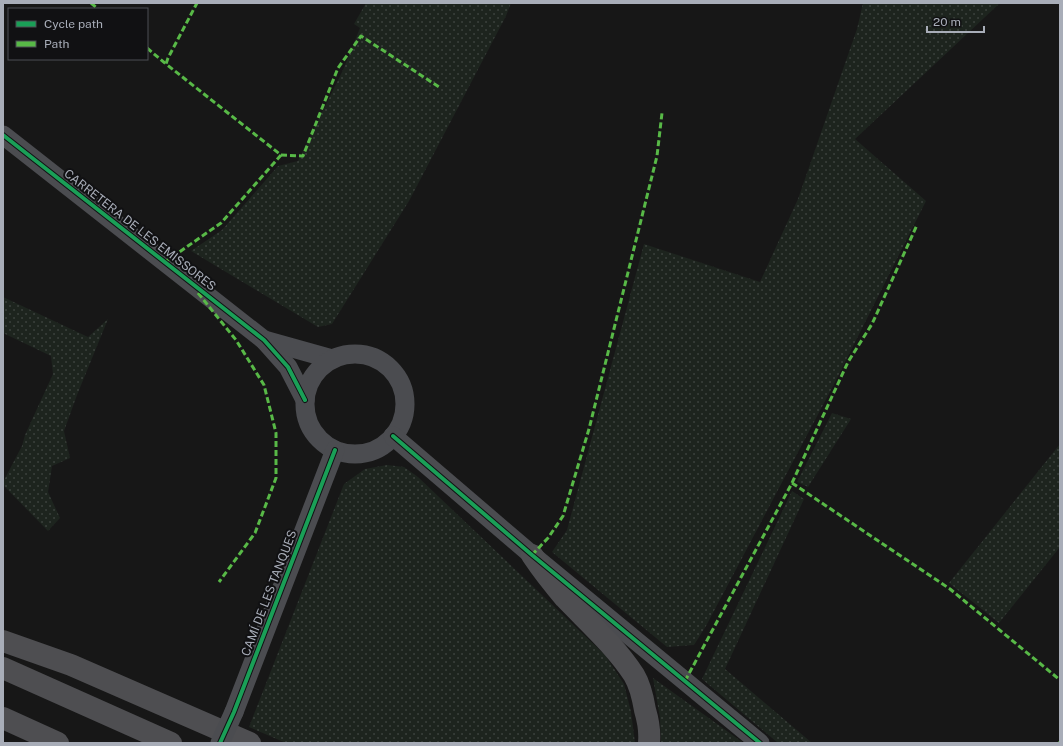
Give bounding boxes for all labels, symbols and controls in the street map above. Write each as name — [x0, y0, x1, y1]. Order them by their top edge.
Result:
legend — [8, 8, 148, 60]
scale bar — [927, 8, 984, 34]
text: 20 m — [933, 15, 961, 29]
text: Cycle path — [44, 17, 103, 31]
text: Path — [44, 37, 70, 51]
street label: CARRETERA DE LES EMISSORES — [61, 166, 219, 294]
street label: CAMÍ DE LES TANQUES — [238, 528, 300, 658]

